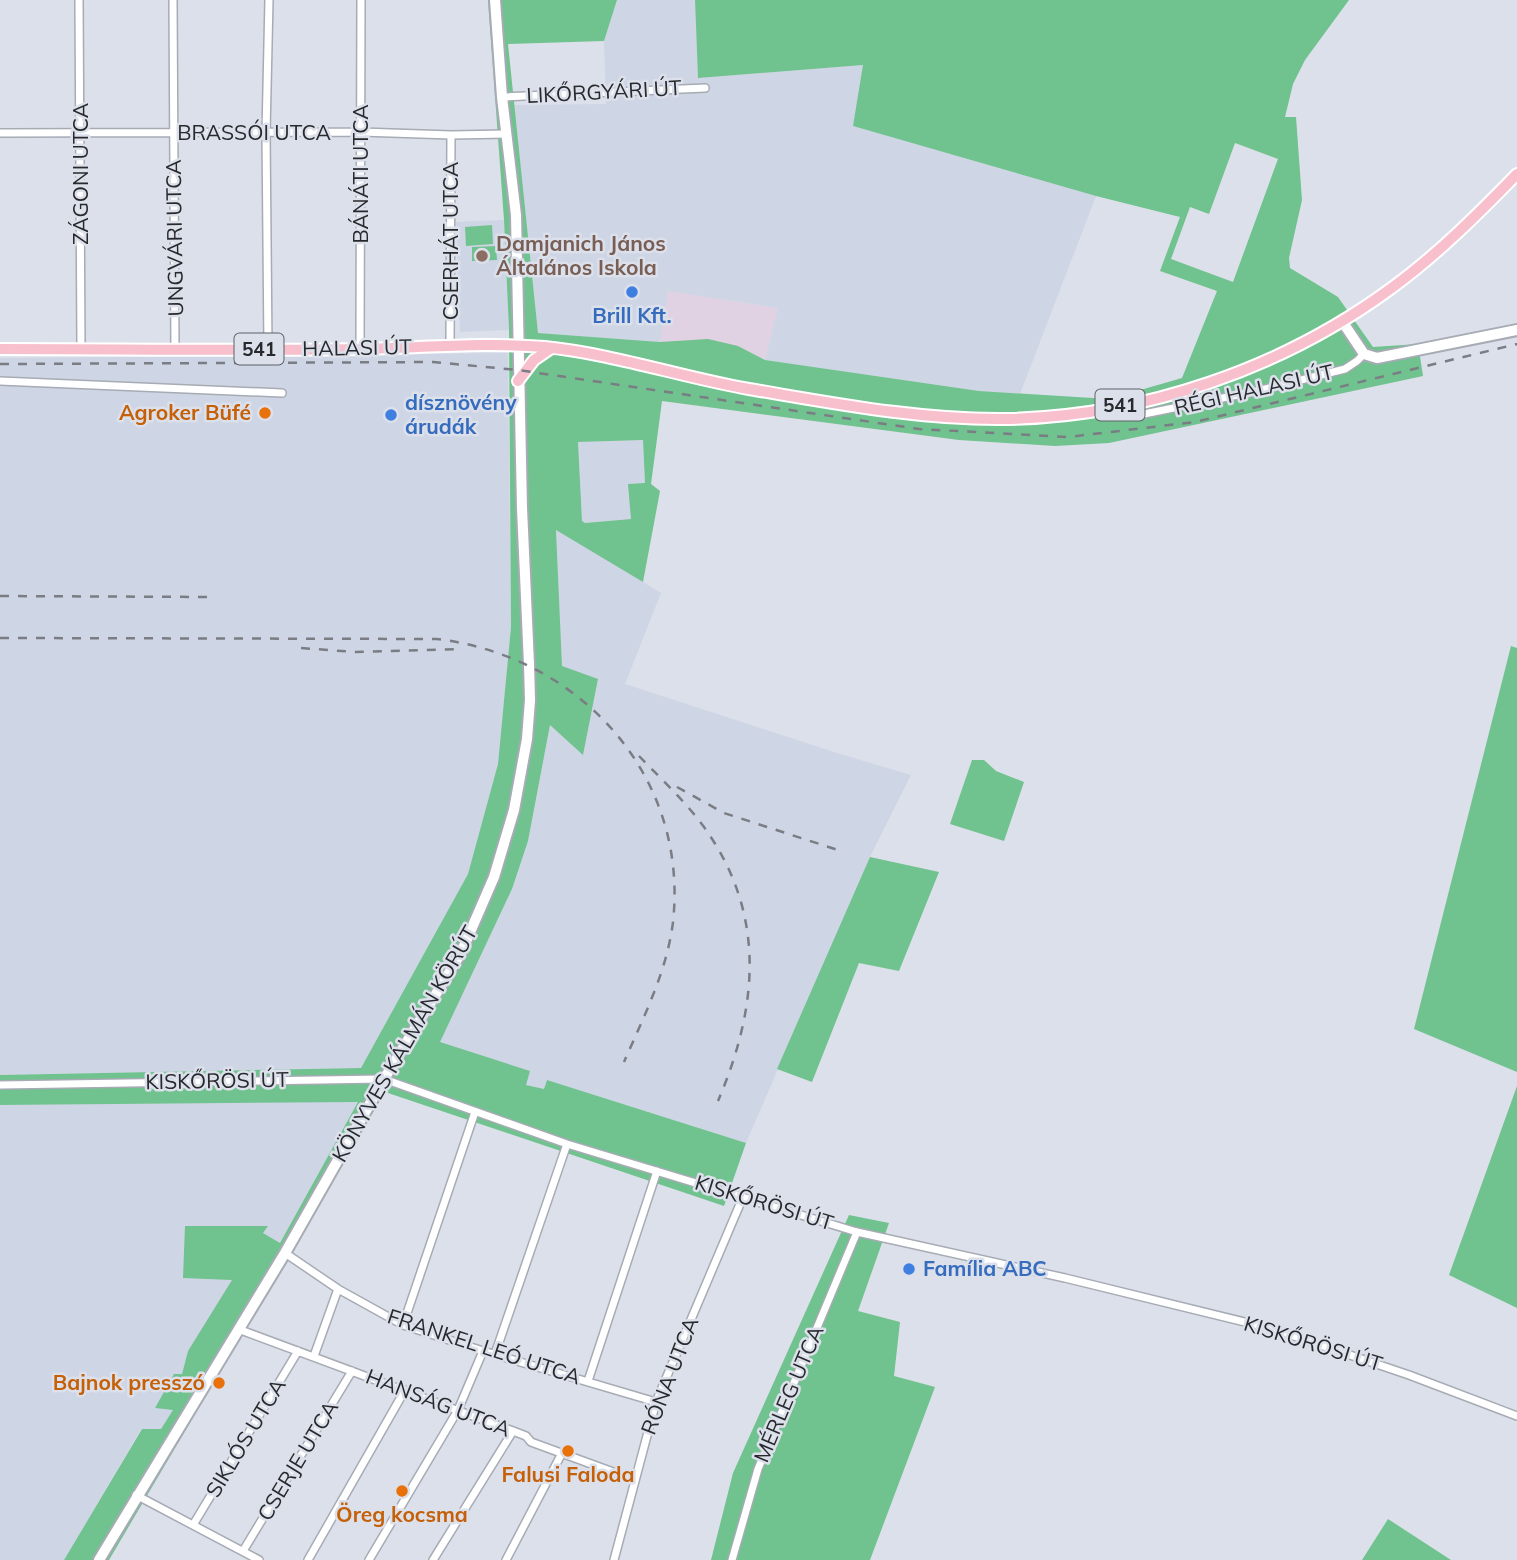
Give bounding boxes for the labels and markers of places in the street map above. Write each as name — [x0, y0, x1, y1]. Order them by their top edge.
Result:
place label: Damjanich János Általános Iskola — [496, 230, 666, 280]
marker: Damjanich János Általános Iskola — [474, 248, 490, 264]
marker: Brill Kft. — [624, 284, 640, 300]
place label: Brill Kft. — [592, 302, 672, 328]
place label: dísznövény árudák — [405, 389, 517, 439]
place label: Agroker Büfé — [119, 399, 251, 425]
marker: Agroker Büfé — [257, 405, 273, 421]
marker: dísznövény árudák — [383, 407, 399, 423]
place label: Família ABC — [923, 1255, 1047, 1281]
marker: Família ABC — [901, 1261, 917, 1277]
place label: Bajnok presszó — [53, 1369, 205, 1395]
marker: Bajnok presszó — [211, 1375, 227, 1391]
marker: Falusi Faloda — [560, 1443, 576, 1459]
place label: Falusi Faloda — [502, 1461, 634, 1487]
marker: Öreg kocsma — [394, 1483, 410, 1499]
place label: Öreg kocsma — [336, 1501, 468, 1527]

